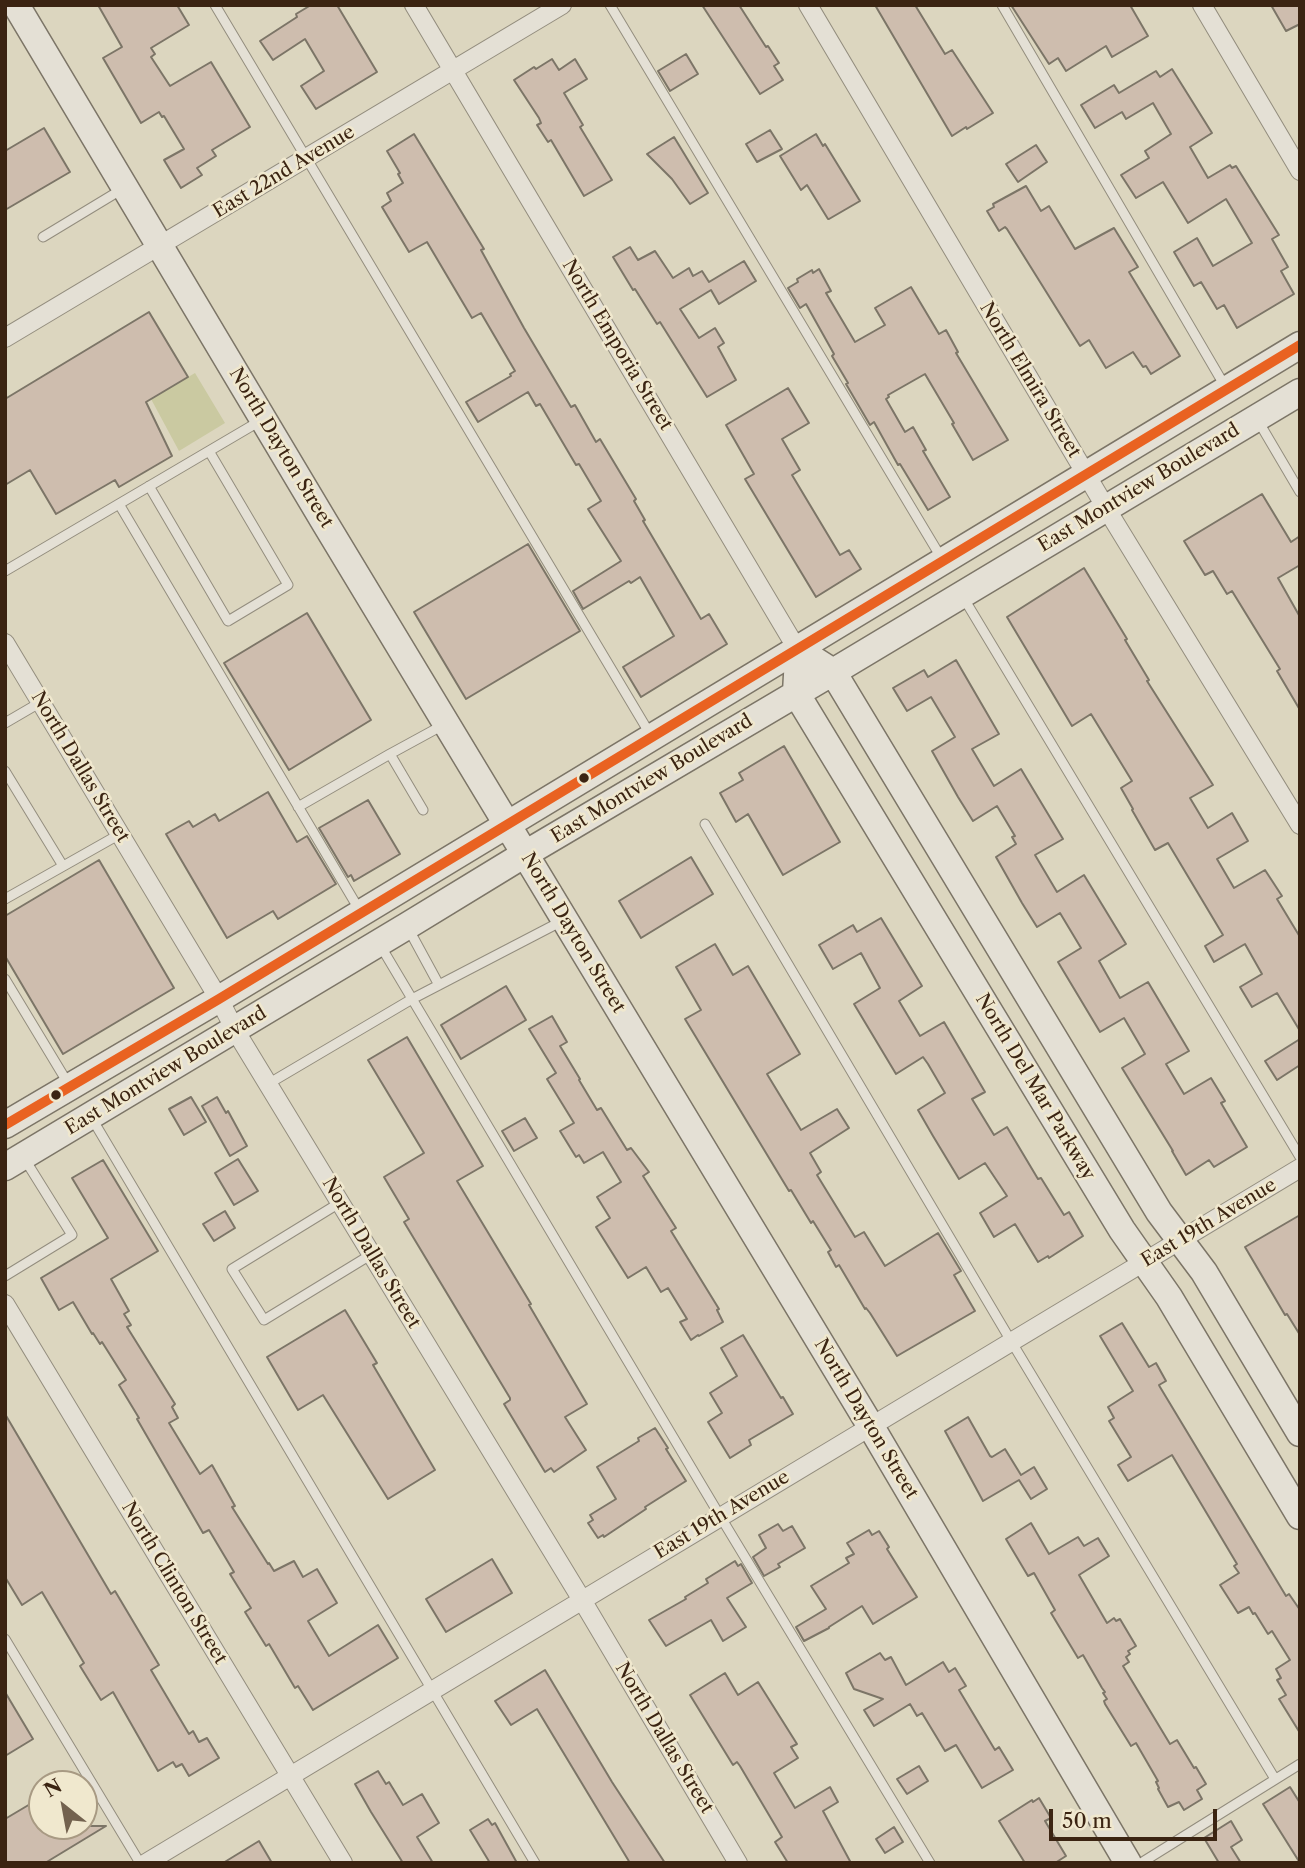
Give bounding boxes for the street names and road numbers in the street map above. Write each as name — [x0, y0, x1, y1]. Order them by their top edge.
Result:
street label: East 22nd Avenue — [209, 121, 359, 223]
street label: North Emporia Street — [557, 255, 677, 435]
street label: North Elmira Street — [974, 298, 1086, 462]
street label: North Dayton Street — [224, 364, 338, 532]
street label: East Montview Boulevard — [1034, 419, 1244, 557]
street label: North Dallas Street — [26, 687, 134, 847]
street label: East Montview Boulevard — [547, 710, 757, 848]
street label: North Dayton Street — [516, 849, 630, 1017]
street label: North Del Mar Parkway — [970, 990, 1100, 1184]
street label: East Montview Boulevard — [61, 1002, 271, 1140]
street label: North Dallas Street — [317, 1173, 425, 1333]
street label: East 19th Avenue — [1137, 1174, 1281, 1272]
street label: North Dayton Street — [809, 1335, 923, 1503]
street label: East 19th Avenue — [650, 1466, 794, 1564]
street label: North Clinton Street — [116, 1498, 232, 1668]
street label: North Dallas Street — [610, 1658, 718, 1818]

